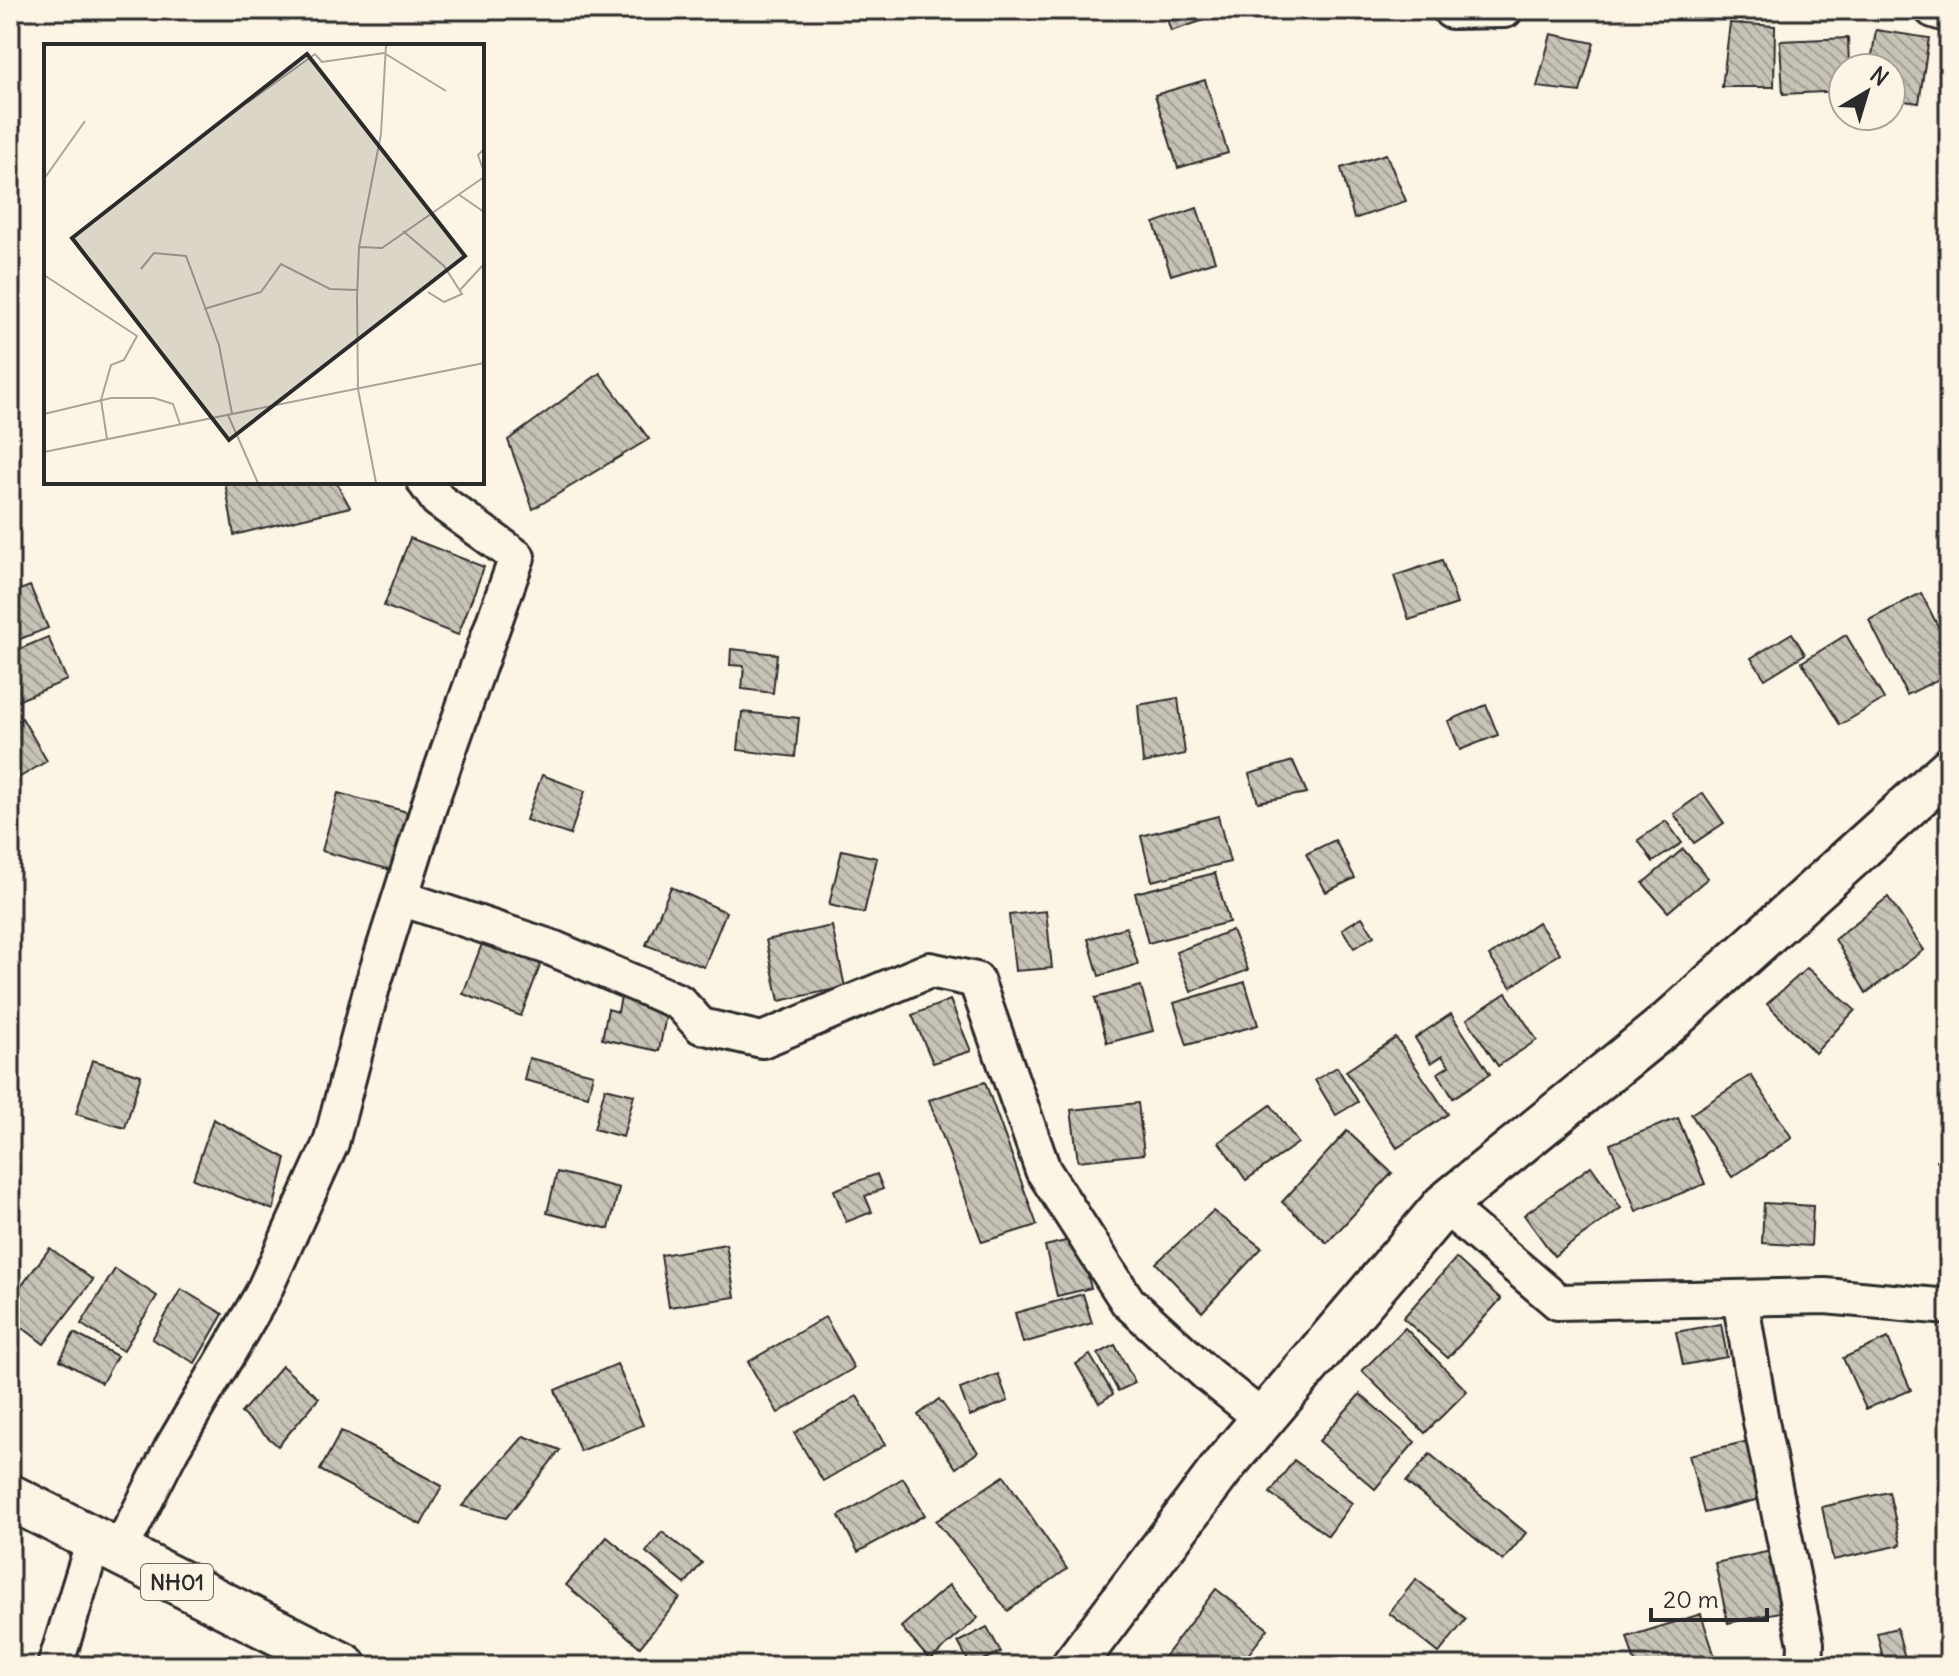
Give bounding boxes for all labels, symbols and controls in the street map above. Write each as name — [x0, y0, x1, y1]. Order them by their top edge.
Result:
inset map — [44, 44, 484, 484]
north arrow — [1827, 52, 1907, 132]
text: N — [1865, 61, 1894, 92]
road number: NH01 — [141, 1564, 213, 1600]
scale bar — [1651, 1572, 1767, 1622]
text: 20 m — [1663, 1584, 1719, 1614]

